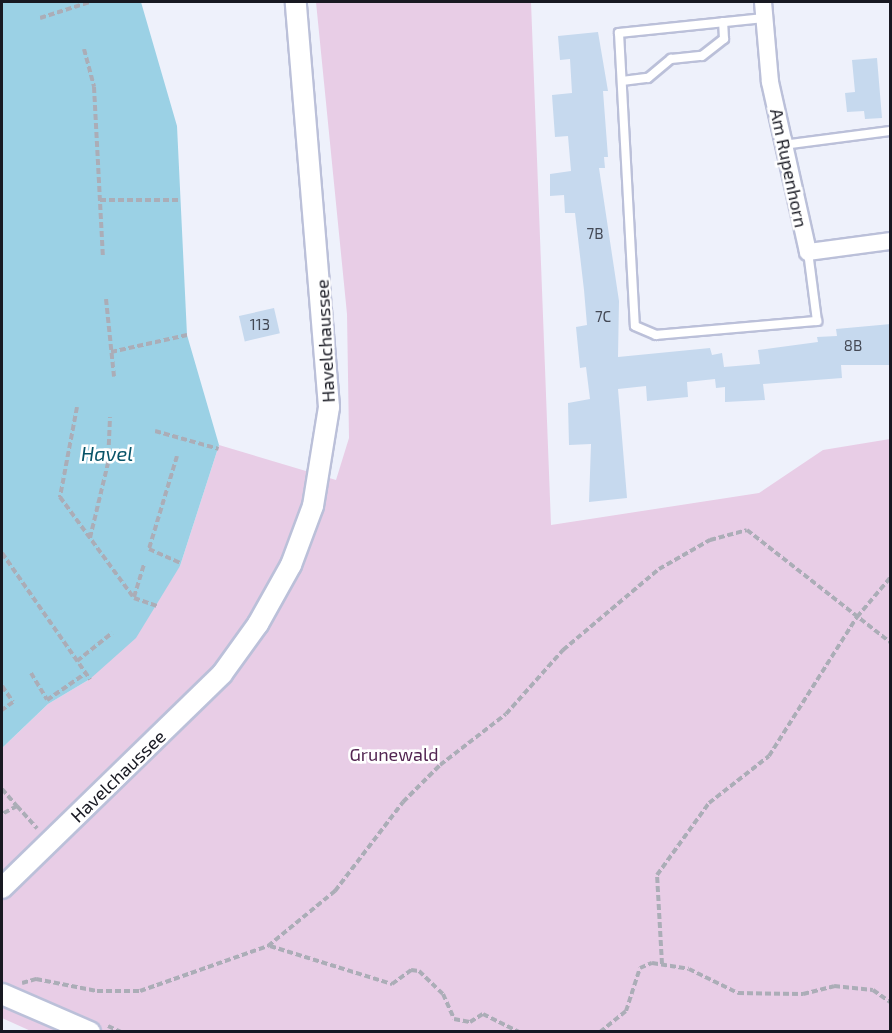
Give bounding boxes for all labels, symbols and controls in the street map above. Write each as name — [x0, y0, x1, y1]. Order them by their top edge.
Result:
street label: Am Rupenhorn — [766, 106, 812, 230]
house number: 7B — [587, 225, 603, 243]
street label: Havelchaussee — [311, 279, 339, 403]
house number: 7C — [595, 308, 611, 326]
house number: 113 — [250, 316, 270, 334]
house number: 8B — [844, 337, 862, 355]
water label: Havel — [81, 441, 133, 465]
street label: Havelchaussee — [66, 725, 170, 827]
park label: Grunewald — [349, 743, 439, 765]

